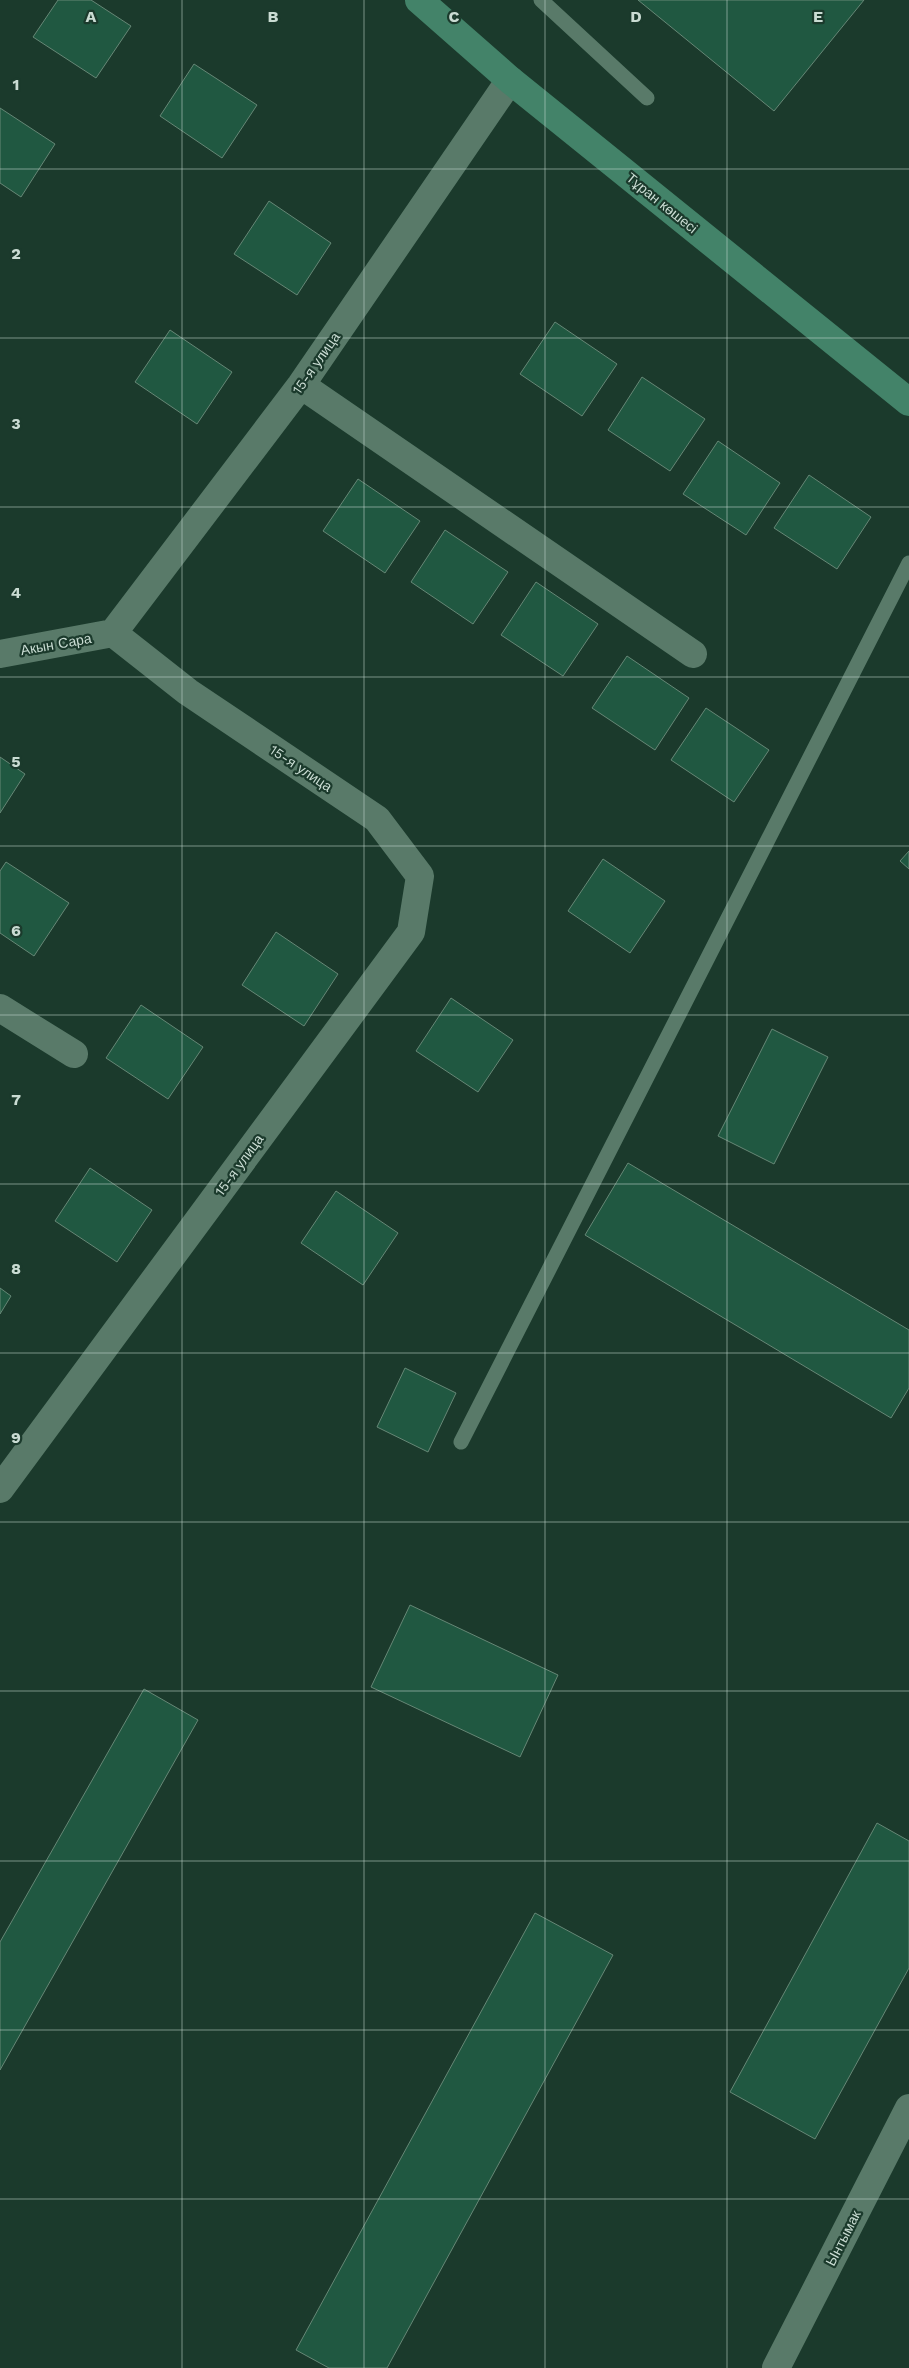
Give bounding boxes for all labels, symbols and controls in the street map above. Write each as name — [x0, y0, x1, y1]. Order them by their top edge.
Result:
text: A — [86, 7, 97, 26]
text: B — [268, 7, 279, 26]
text: C — [449, 7, 460, 26]
text: D — [630, 7, 642, 26]
text: E — [813, 7, 823, 26]
text: 1 — [13, 75, 19, 94]
street label: Тұран көшесі — [623, 170, 701, 236]
text: 2 — [11, 244, 21, 263]
street label: 15-я улица — [289, 329, 343, 397]
text: 3 — [11, 414, 21, 433]
text: 4 — [11, 583, 21, 602]
street label: Акын Сара — [19, 630, 93, 658]
street label: 15-я улица — [267, 741, 335, 795]
text: 5 — [11, 752, 21, 771]
text: 6 — [11, 921, 21, 940]
text: 7 — [11, 1090, 21, 1109]
street label: 15-я улица — [211, 1131, 267, 1199]
text: 8 — [11, 1259, 21, 1278]
text: 9 — [11, 1428, 21, 1447]
street label: Ынтымак — [822, 2207, 864, 2268]

